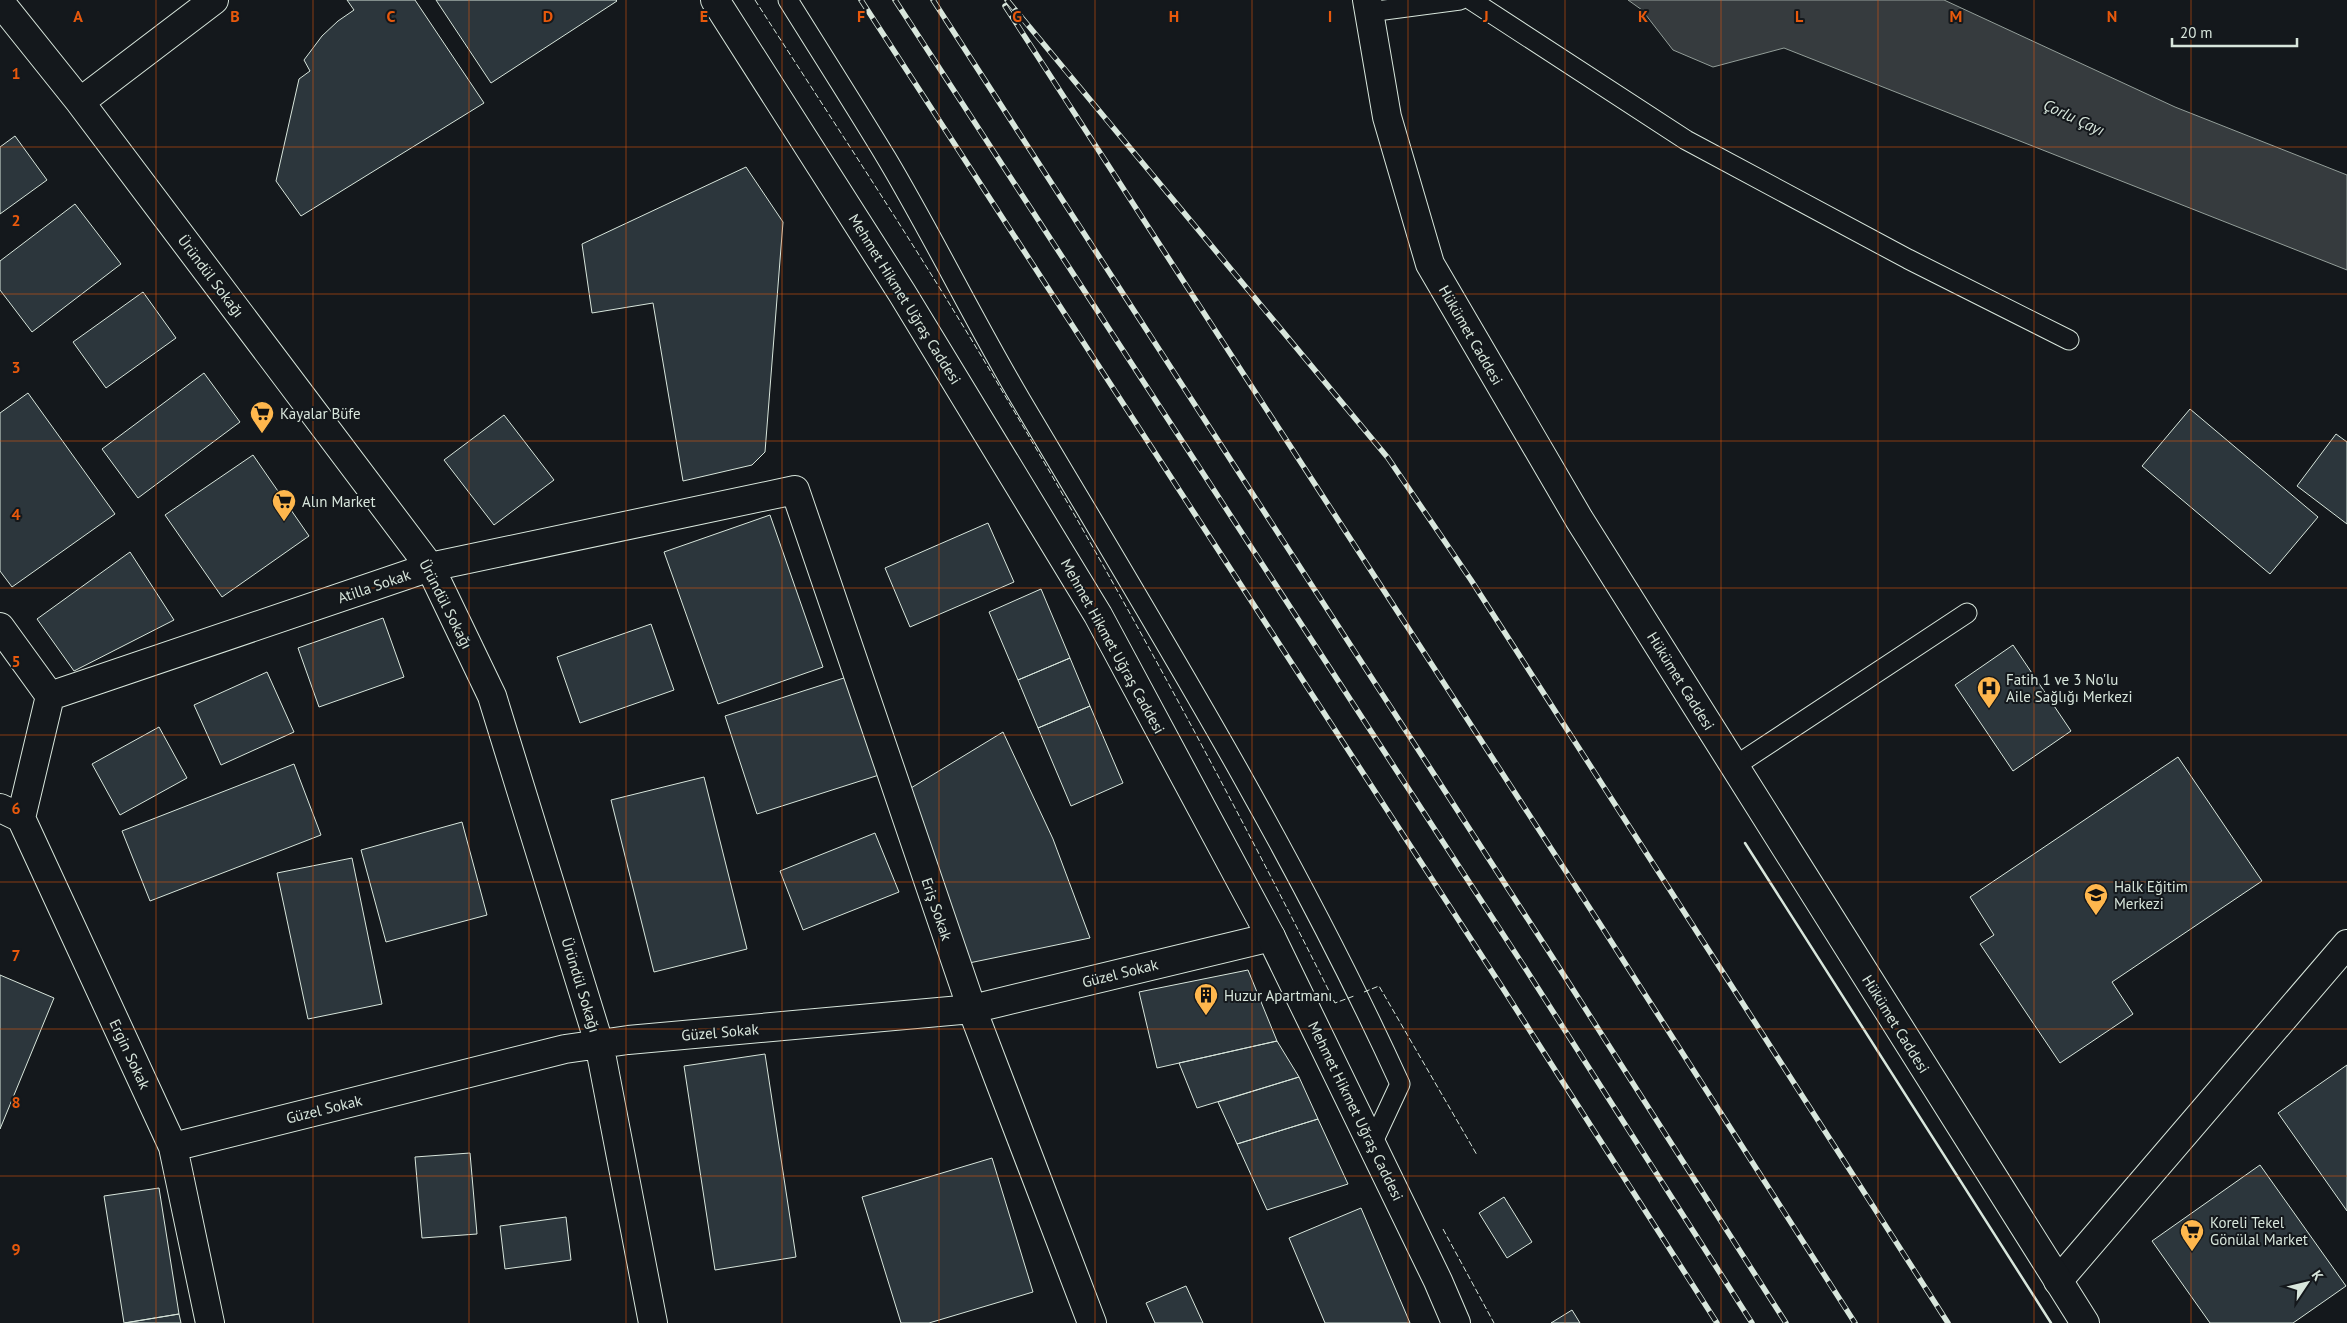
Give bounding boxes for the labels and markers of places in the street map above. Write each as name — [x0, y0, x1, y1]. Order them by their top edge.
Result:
supermarket icon: Kayalar Büfe — [249, 400, 275, 434]
place label: Kayalar Büfe — [280, 404, 361, 423]
supermarket icon: Alın Market — [271, 488, 297, 522]
place label: Alın Market — [302, 492, 376, 511]
place label: Fatih 1 ve 3 No'lu Aile Sağlığı Merkezi — [2006, 670, 2133, 706]
hospital icon: Fatih 1 ve 3 No'lu Aile Sağlığı Merkezi — [1976, 675, 2002, 709]
place label: Halk Eğitim Merkezi — [2114, 877, 2188, 913]
school or university icon: Halk Eğitim Merkezi — [2083, 882, 2109, 916]
building icon: Huzur Apartmanı — [1193, 982, 1219, 1016]
place label: Huzur Apartmanı — [1224, 986, 1332, 1005]
place label: Koreli Tekel Gönülal Market — [2210, 1213, 2308, 1249]
supermarket icon: Koreli Tekel Gönülal Market — [2179, 1218, 2205, 1252]

